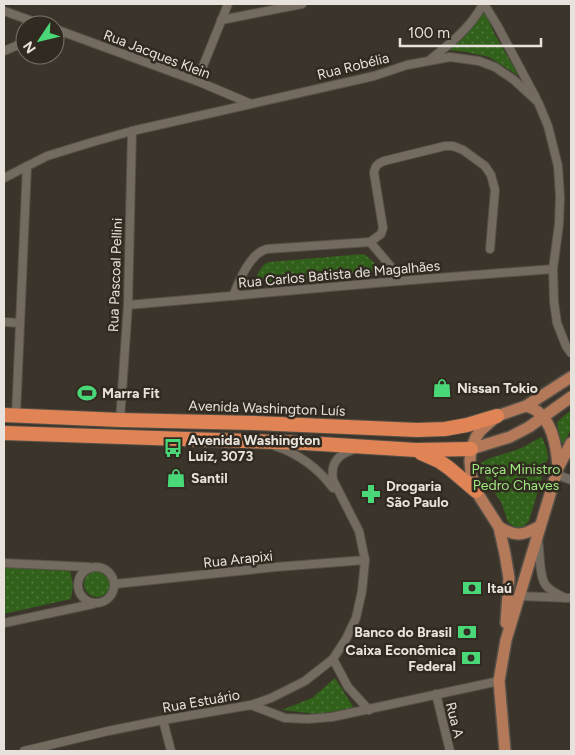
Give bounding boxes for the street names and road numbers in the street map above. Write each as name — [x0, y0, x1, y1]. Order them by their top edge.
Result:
street label: Rua Jacques Klein — [101, 26, 213, 83]
street label: Rua Robélia — [315, 49, 391, 84]
street label: Rua Pascoal Pellini — [105, 218, 126, 332]
street label: Rua Carlos Batista de Magalhães — [237, 257, 441, 292]
street label: Avenida Washington Luís — [188, 397, 346, 420]
street label: Rua Arapixi — [202, 547, 274, 572]
street label: Rua Estuário — [161, 686, 241, 717]
street label: Rua A — [442, 700, 467, 740]

